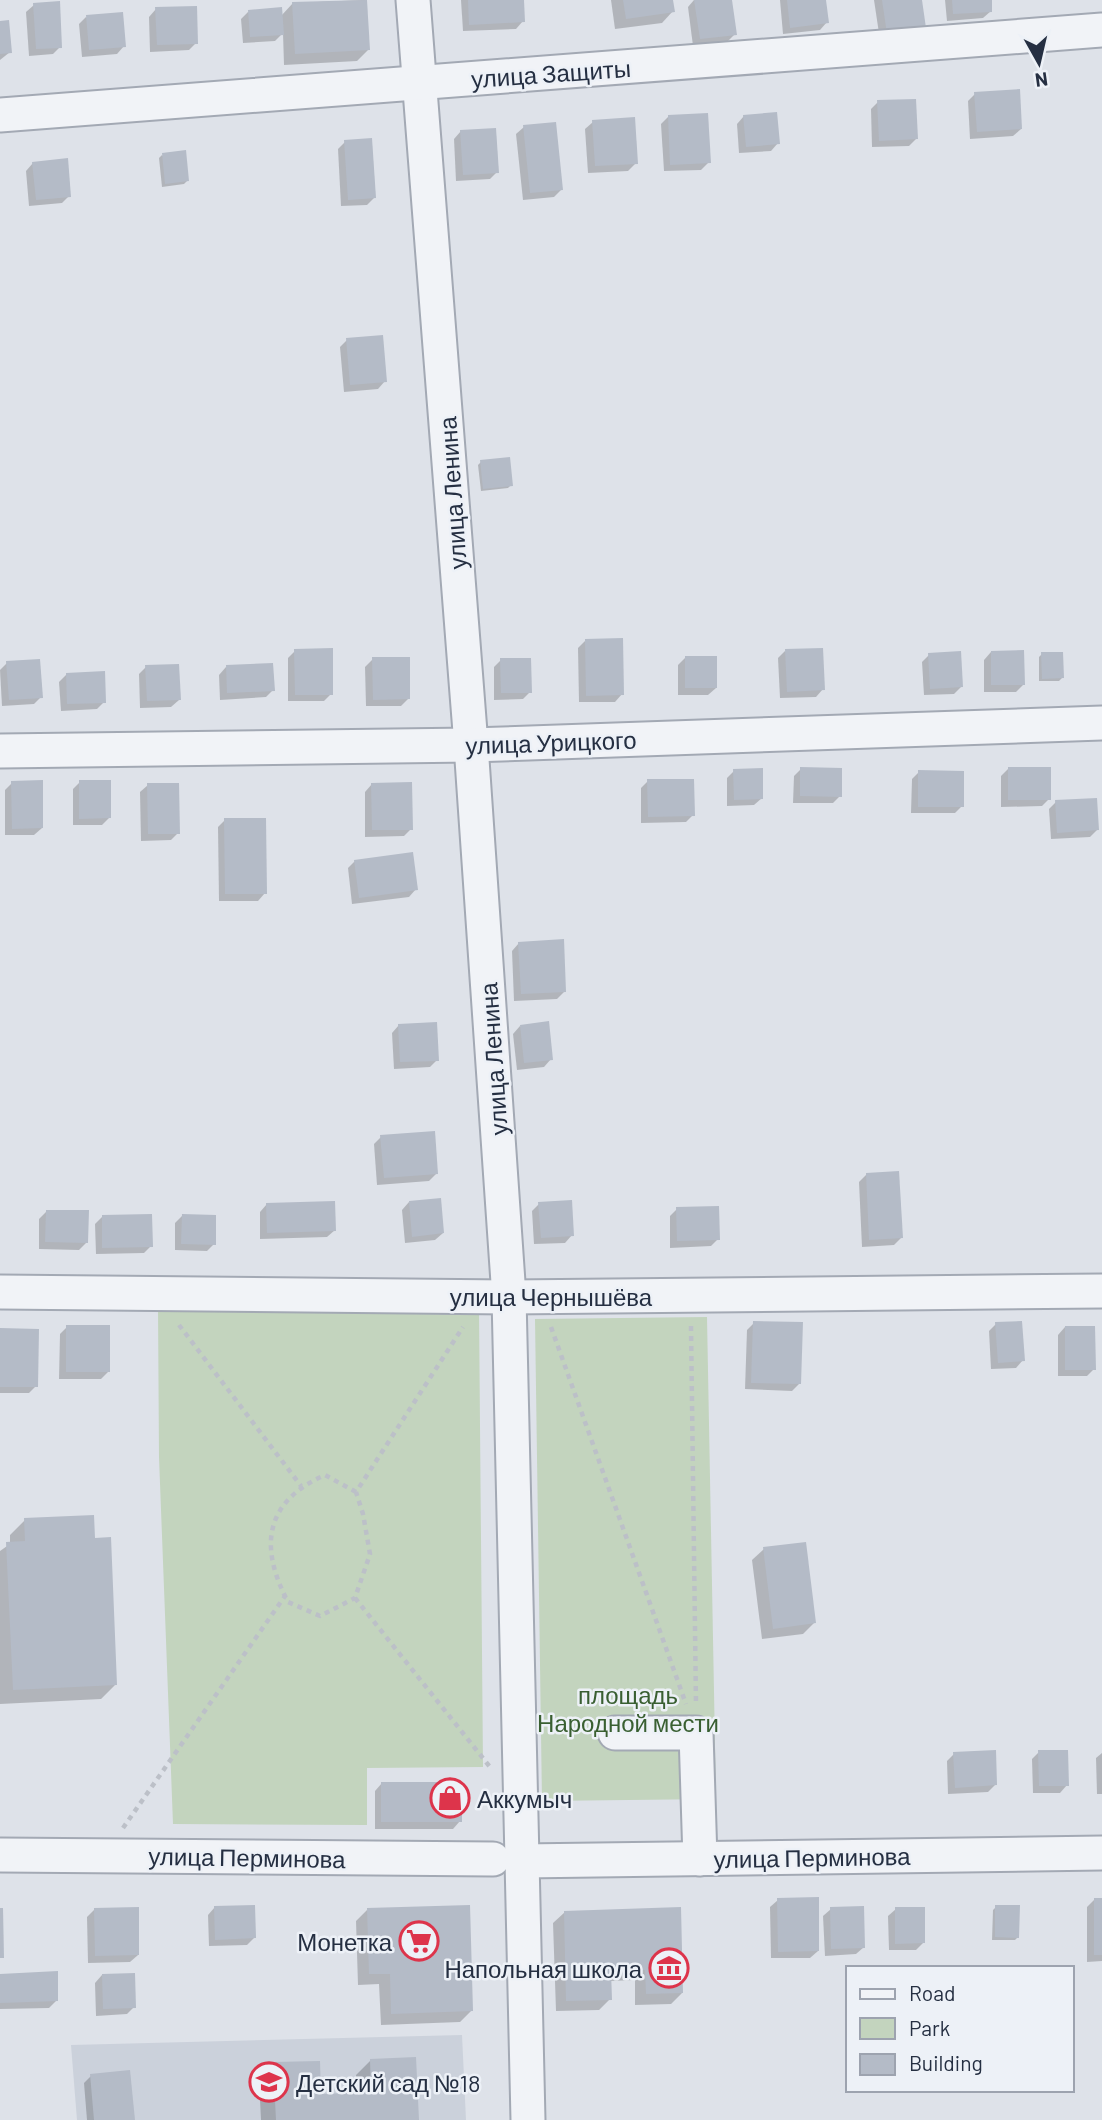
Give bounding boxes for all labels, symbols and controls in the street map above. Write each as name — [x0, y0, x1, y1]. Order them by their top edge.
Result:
north arrow — [1004, 28, 1074, 98]
street label: улица Защиты — [470, 53, 632, 93]
text: N — [1034, 68, 1049, 93]
street label: улица Ленина — [432, 415, 472, 570]
street label: улица Урицкого — [465, 725, 637, 759]
street label: улица Ленина — [473, 981, 513, 1136]
street label: улица Чернышёва — [450, 1282, 653, 1311]
park label: площадь Народной мести — [537, 1680, 719, 1737]
shop icon: Аккумыч — [429, 1777, 471, 1819]
place label: Аккумыч — [477, 1784, 572, 1813]
street label: улица Перминова — [148, 1841, 346, 1873]
street label: улица Перминова — [713, 1841, 911, 1873]
supermarket icon: Монетка — [398, 1920, 440, 1962]
place label: Монетка — [297, 1927, 393, 1956]
museum icon: Напольная школа — [648, 1947, 690, 1989]
place label: Напольная школа — [444, 1954, 643, 1983]
legend — [846, 1966, 1074, 2092]
text: Road — [909, 1980, 955, 2005]
text: Park — [909, 2015, 950, 2040]
text: Building — [909, 2050, 983, 2075]
school or university icon: Детский сад №18 — [248, 2061, 290, 2103]
place label: Детский сад №18 — [296, 2068, 480, 2097]

